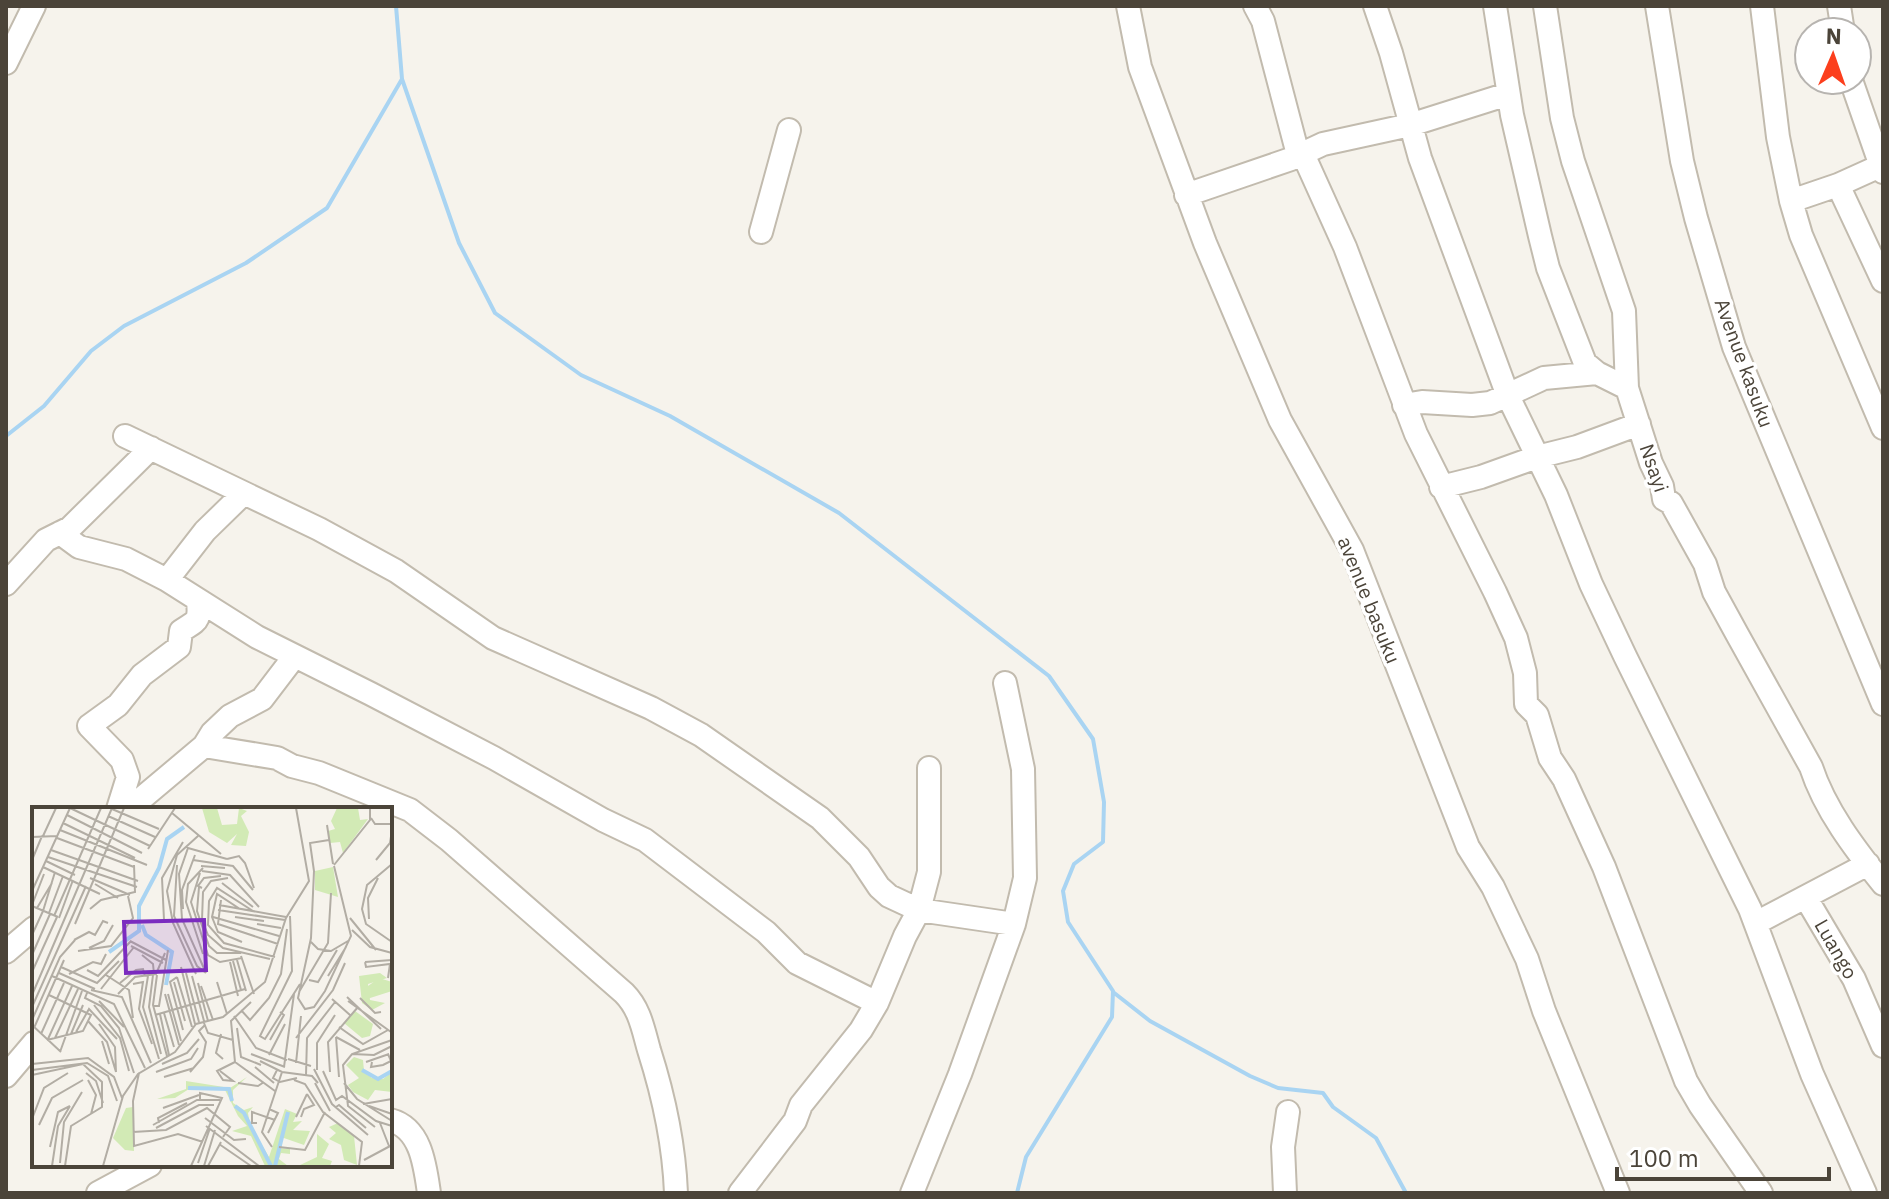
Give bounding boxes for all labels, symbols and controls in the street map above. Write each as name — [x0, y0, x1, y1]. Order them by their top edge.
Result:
north arrow — [1793, 16, 1873, 96]
text: N — [1825, 21, 1842, 50]
street label: Avenue kasuku — [1709, 295, 1780, 431]
street label: Nsayi — [1634, 440, 1675, 496]
street label: avenue basuku — [1332, 532, 1407, 667]
inset map — [32, 807, 392, 1167]
street label: Luango — [1809, 914, 1864, 984]
scale bar — [1617, 1131, 1829, 1181]
text: 100 m — [1629, 1142, 1699, 1174]

